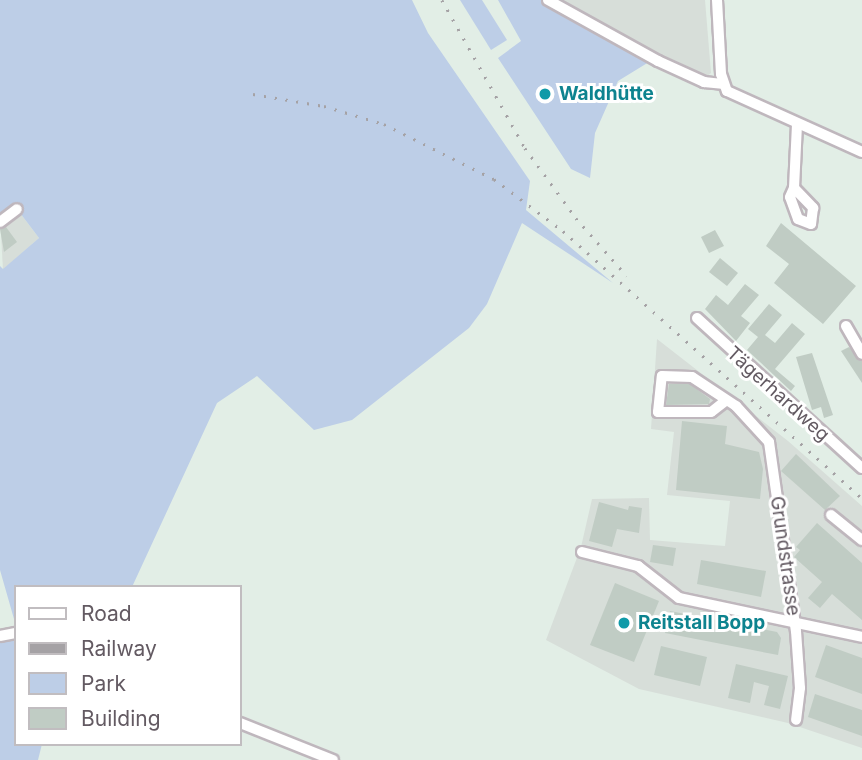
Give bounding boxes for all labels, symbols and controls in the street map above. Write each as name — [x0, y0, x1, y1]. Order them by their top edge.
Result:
place label: Waldhütte — [559, 83, 654, 105]
marker: Waldhütte — [537, 86, 553, 102]
street label: Tägerhardweg — [722, 342, 834, 446]
street label: Grundstrasse — [765, 495, 805, 617]
legend — [14, 585, 242, 746]
text: Road — [81, 601, 132, 626]
place label: Reitstall Bopp — [638, 612, 765, 634]
marker: Reitstall Bopp — [616, 615, 632, 631]
text: Railway — [81, 636, 157, 661]
text: Park — [81, 671, 126, 696]
text: Building — [81, 706, 161, 731]

